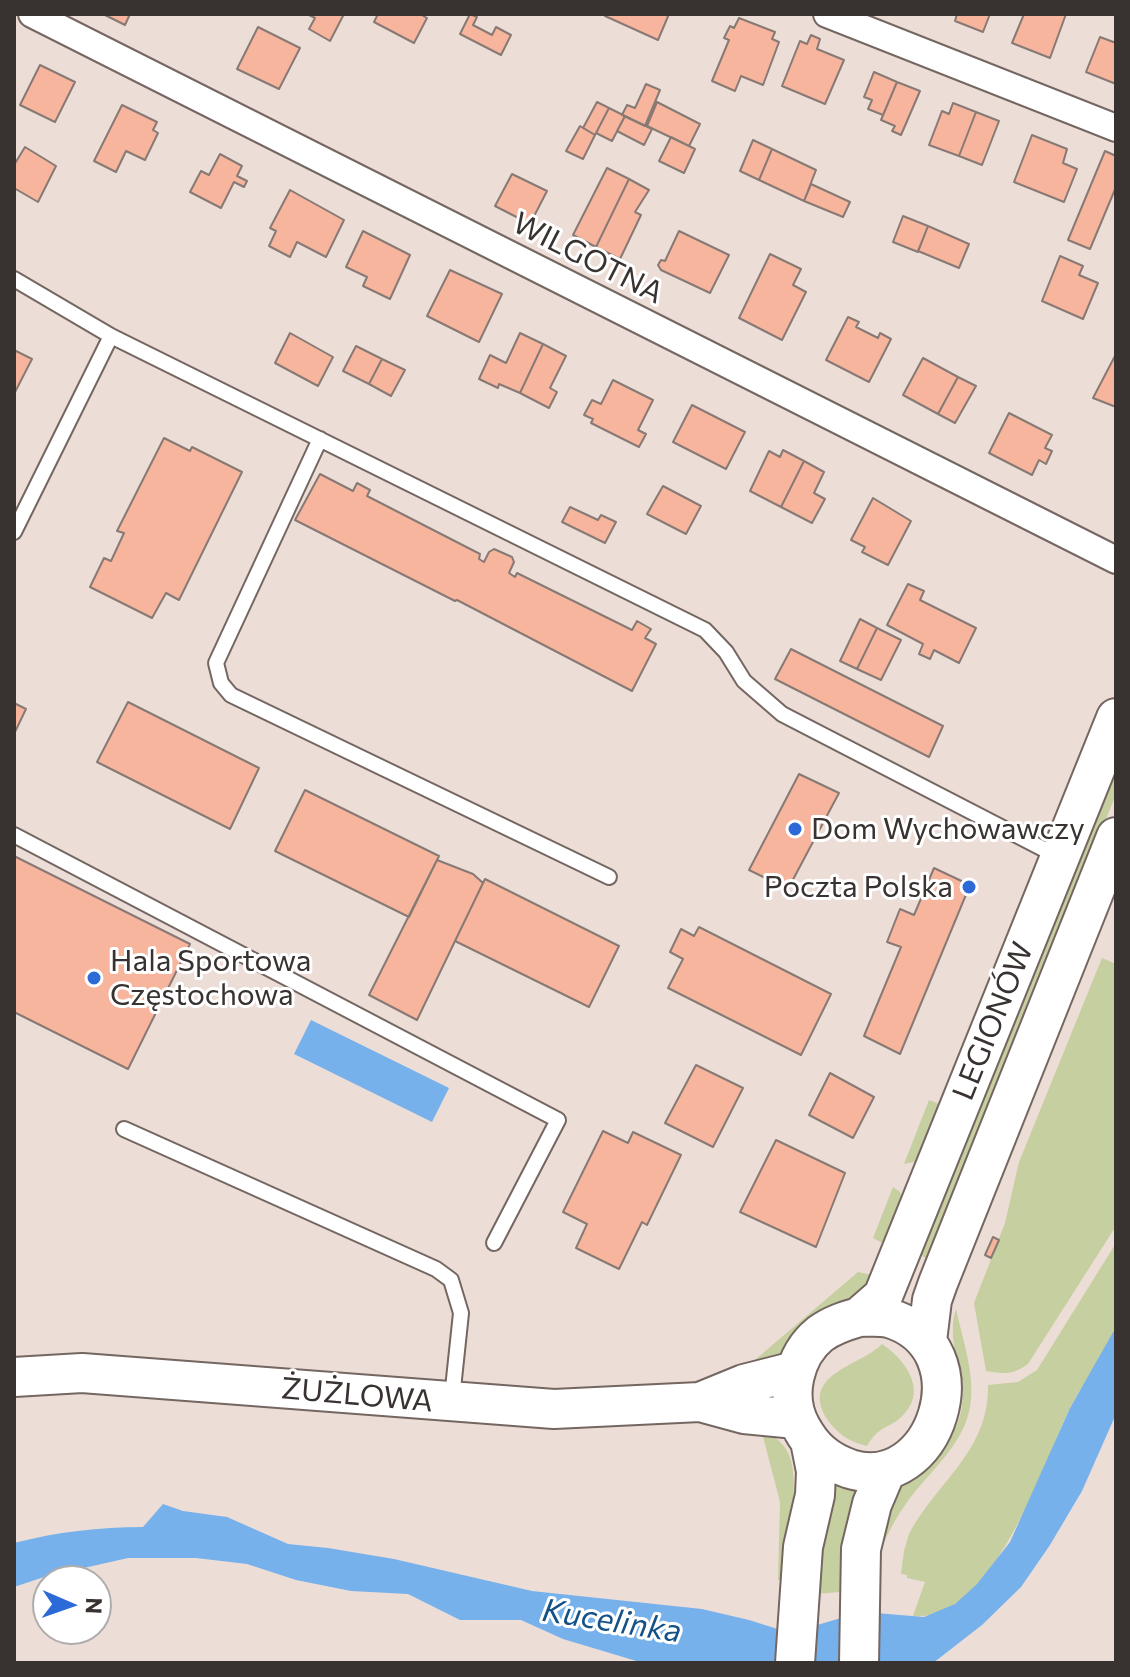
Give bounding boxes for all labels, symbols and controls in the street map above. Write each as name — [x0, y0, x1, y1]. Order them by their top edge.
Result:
street label: WILGOTNA — [507, 205, 669, 311]
place label: Dom Wychowawczy — [811, 811, 1085, 847]
marker: Dom Wychowawczy — [786, 820, 804, 838]
place label: Poczta Polska — [764, 869, 953, 905]
marker: Poczta Polska — [960, 878, 978, 896]
street label: LEGIONÓW — [945, 937, 1041, 1105]
place label: Hala Sportowa Częstochowa — [110, 943, 311, 1014]
marker: Hala Sportowa Częstochowa — [85, 969, 103, 987]
street label: ŻUŻLOWA — [280, 1370, 434, 1420]
north arrow — [32, 1565, 112, 1645]
water label: Kucelinka — [540, 1591, 684, 1651]
text: N — [81, 1597, 108, 1615]

